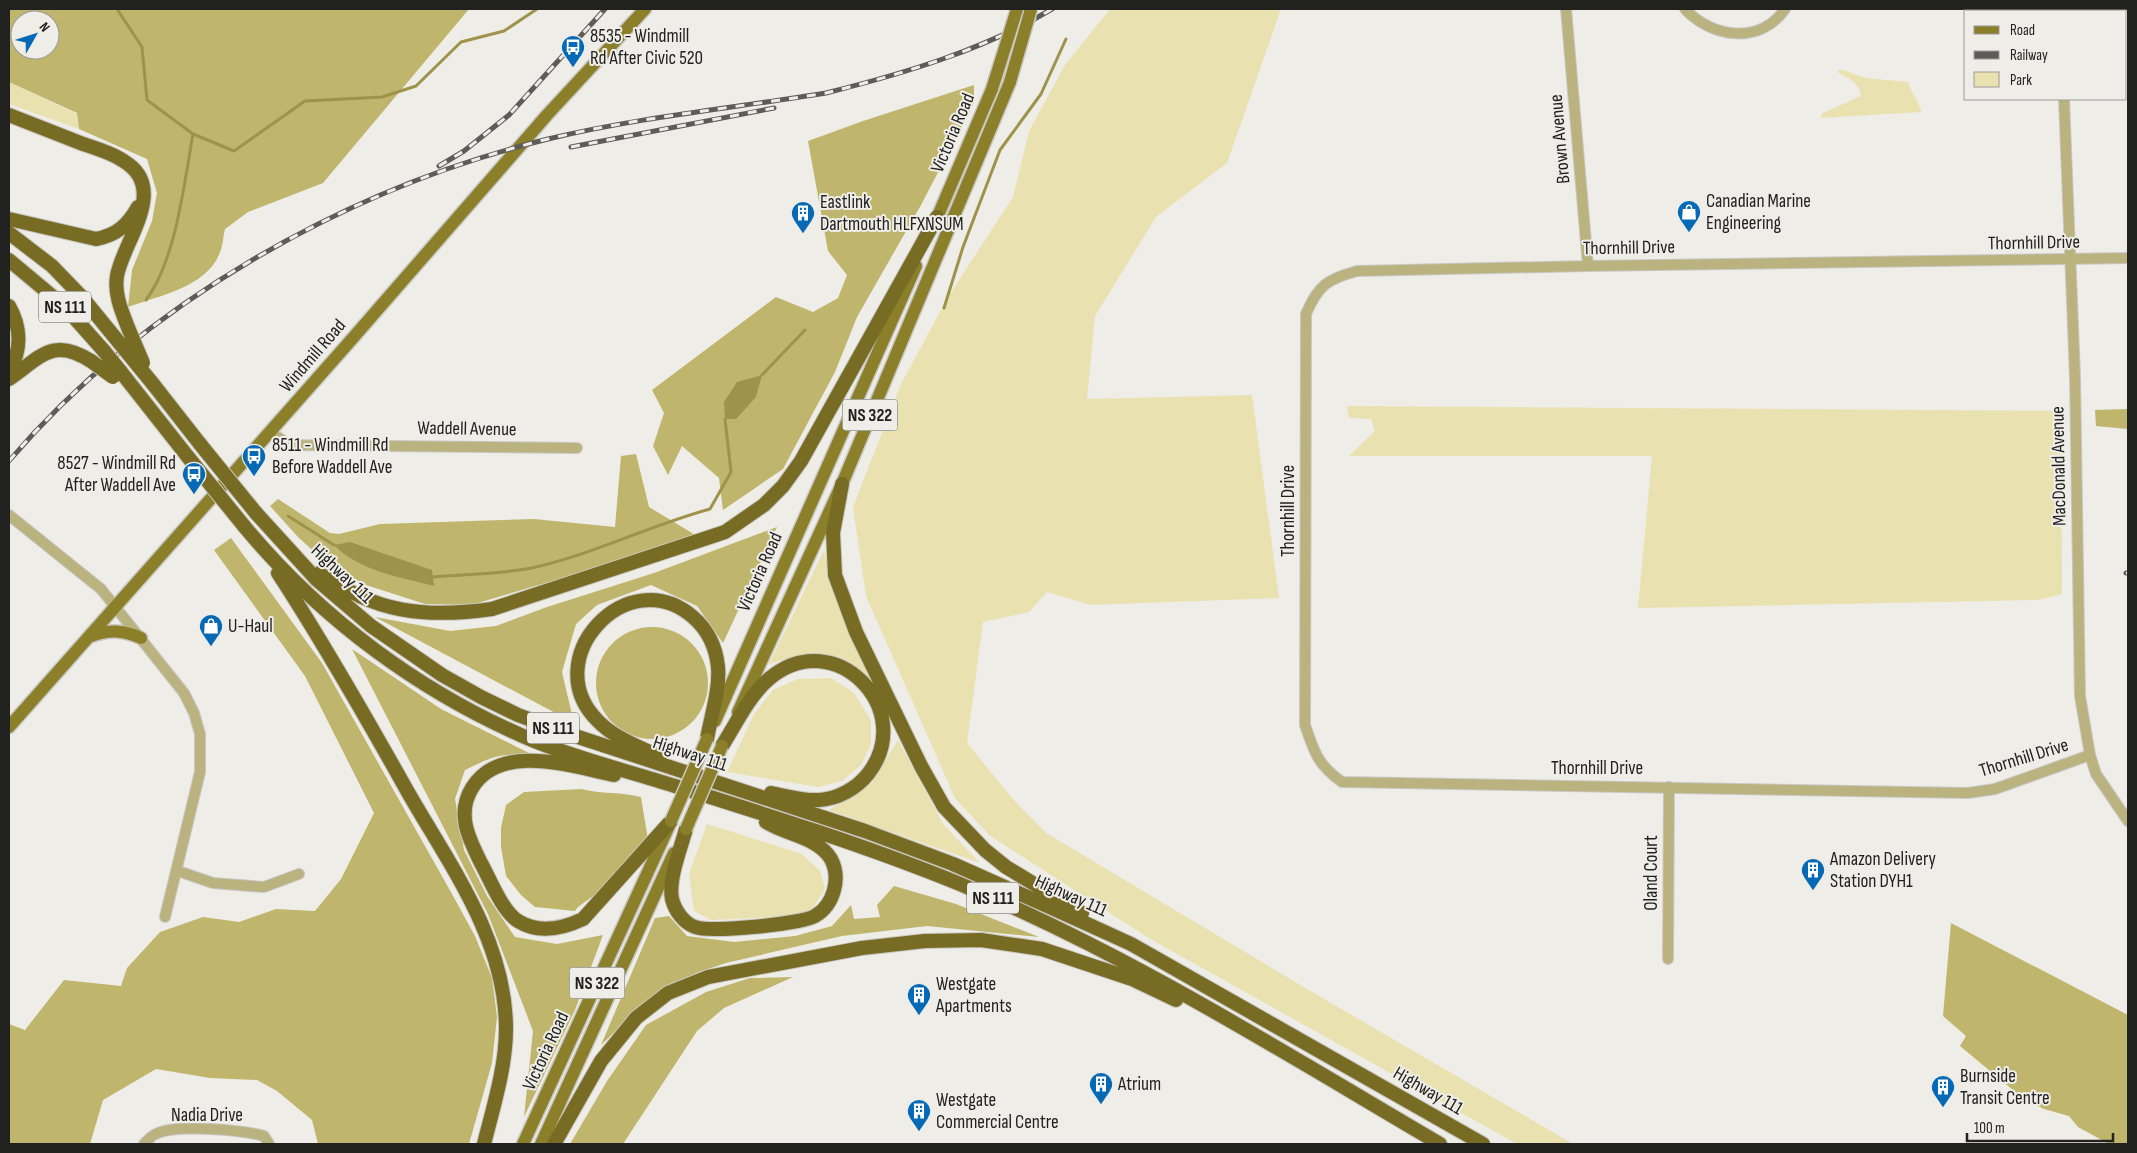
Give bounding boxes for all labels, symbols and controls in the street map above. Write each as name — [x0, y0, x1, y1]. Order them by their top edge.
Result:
north arrow — [10, 10, 60, 60]
legend — [1964, 10, 2127, 100]
text: N — [36, 19, 54, 35]
text: Road — [2010, 21, 2035, 40]
place label: 8535 - Windmill Rd After Civic 520 — [590, 25, 703, 70]
bus stop icon: 8535 - Windmill Rd After Civic 520 — [560, 34, 586, 68]
text: Railway — [2010, 46, 2048, 65]
text: Park — [2010, 71, 2032, 90]
street label: Victoria Road — [926, 90, 980, 176]
street label: Brown Avenue — [1545, 93, 1575, 185]
place label: Canadian Marine Engineering — [1706, 190, 1811, 235]
place label: Eastlink Dartmouth HLFXNSUM — [820, 191, 964, 236]
shop icon: Canadian Marine Engineering — [1676, 199, 1702, 233]
building icon: Eastlink Dartmouth HLFXNSUM — [790, 200, 816, 234]
street label: Thornhill Drive — [1988, 231, 2080, 255]
street label: Thornhill Drive — [1583, 236, 1675, 260]
road number: NS 111 — [39, 292, 91, 322]
street label: Windmill Road — [275, 315, 351, 397]
road number: NS 322 — [842, 400, 898, 430]
street label: MacDonald Avenue — [2046, 406, 2072, 526]
street label: Waddell Avenue — [417, 417, 517, 441]
place label: 8511 - Windmill Rd Before Waddell Ave — [272, 434, 392, 479]
bus stop icon: 8511 - Windmill Rd Before Waddell Ave — [241, 443, 267, 477]
place label: 8527 - Windmill Rd After Waddell Ave — [57, 452, 176, 497]
bus stop icon: 8527 - Windmill Rd After Waddell Ave — [181, 461, 207, 495]
street label: Thornhill Drive — [1277, 465, 1300, 557]
street label: Victoria Road — [732, 529, 788, 615]
street label: Highway 111 — [306, 539, 378, 609]
shop icon: U-Haul — [198, 613, 224, 647]
place label: U-Haul — [228, 615, 273, 638]
road number: NS 111 — [527, 712, 579, 744]
street label: Highway 111 — [650, 731, 730, 777]
street label: Thornhill Drive — [1977, 734, 2071, 782]
street label: Thornhill Drive — [1551, 757, 1643, 780]
street label: Oland Court — [1640, 835, 1663, 911]
place label: Amazon Delivery Station DYH1 — [1829, 848, 1936, 893]
building icon: Amazon Delivery Station DYH1 — [1800, 857, 1826, 891]
street label: Highway 111 — [1031, 870, 1111, 922]
road number: NS 111 — [967, 882, 1019, 914]
road number: NS 322 — [570, 968, 624, 998]
place label: Westgate Apartments — [935, 973, 1012, 1018]
building icon: Westgate Apartments — [906, 982, 932, 1016]
street label: Victoria Road — [518, 1008, 574, 1094]
street label: Highway 111 — [1389, 1062, 1467, 1120]
place label: Burnside Transit Centre — [1960, 1065, 2050, 1110]
building icon: Atrium — [1088, 1071, 1114, 1105]
place label: Atrium — [1117, 1073, 1161, 1096]
building icon: Burnside Transit Centre — [1930, 1074, 1956, 1108]
place label: Westgate Commercial Centre — [936, 1089, 1059, 1134]
building icon: Westgate Commercial Centre — [906, 1098, 932, 1132]
street label: Nadia Drive — [171, 1104, 243, 1127]
scale bar — [1967, 1110, 2113, 1142]
text: 100 m — [1974, 1119, 2005, 1138]

